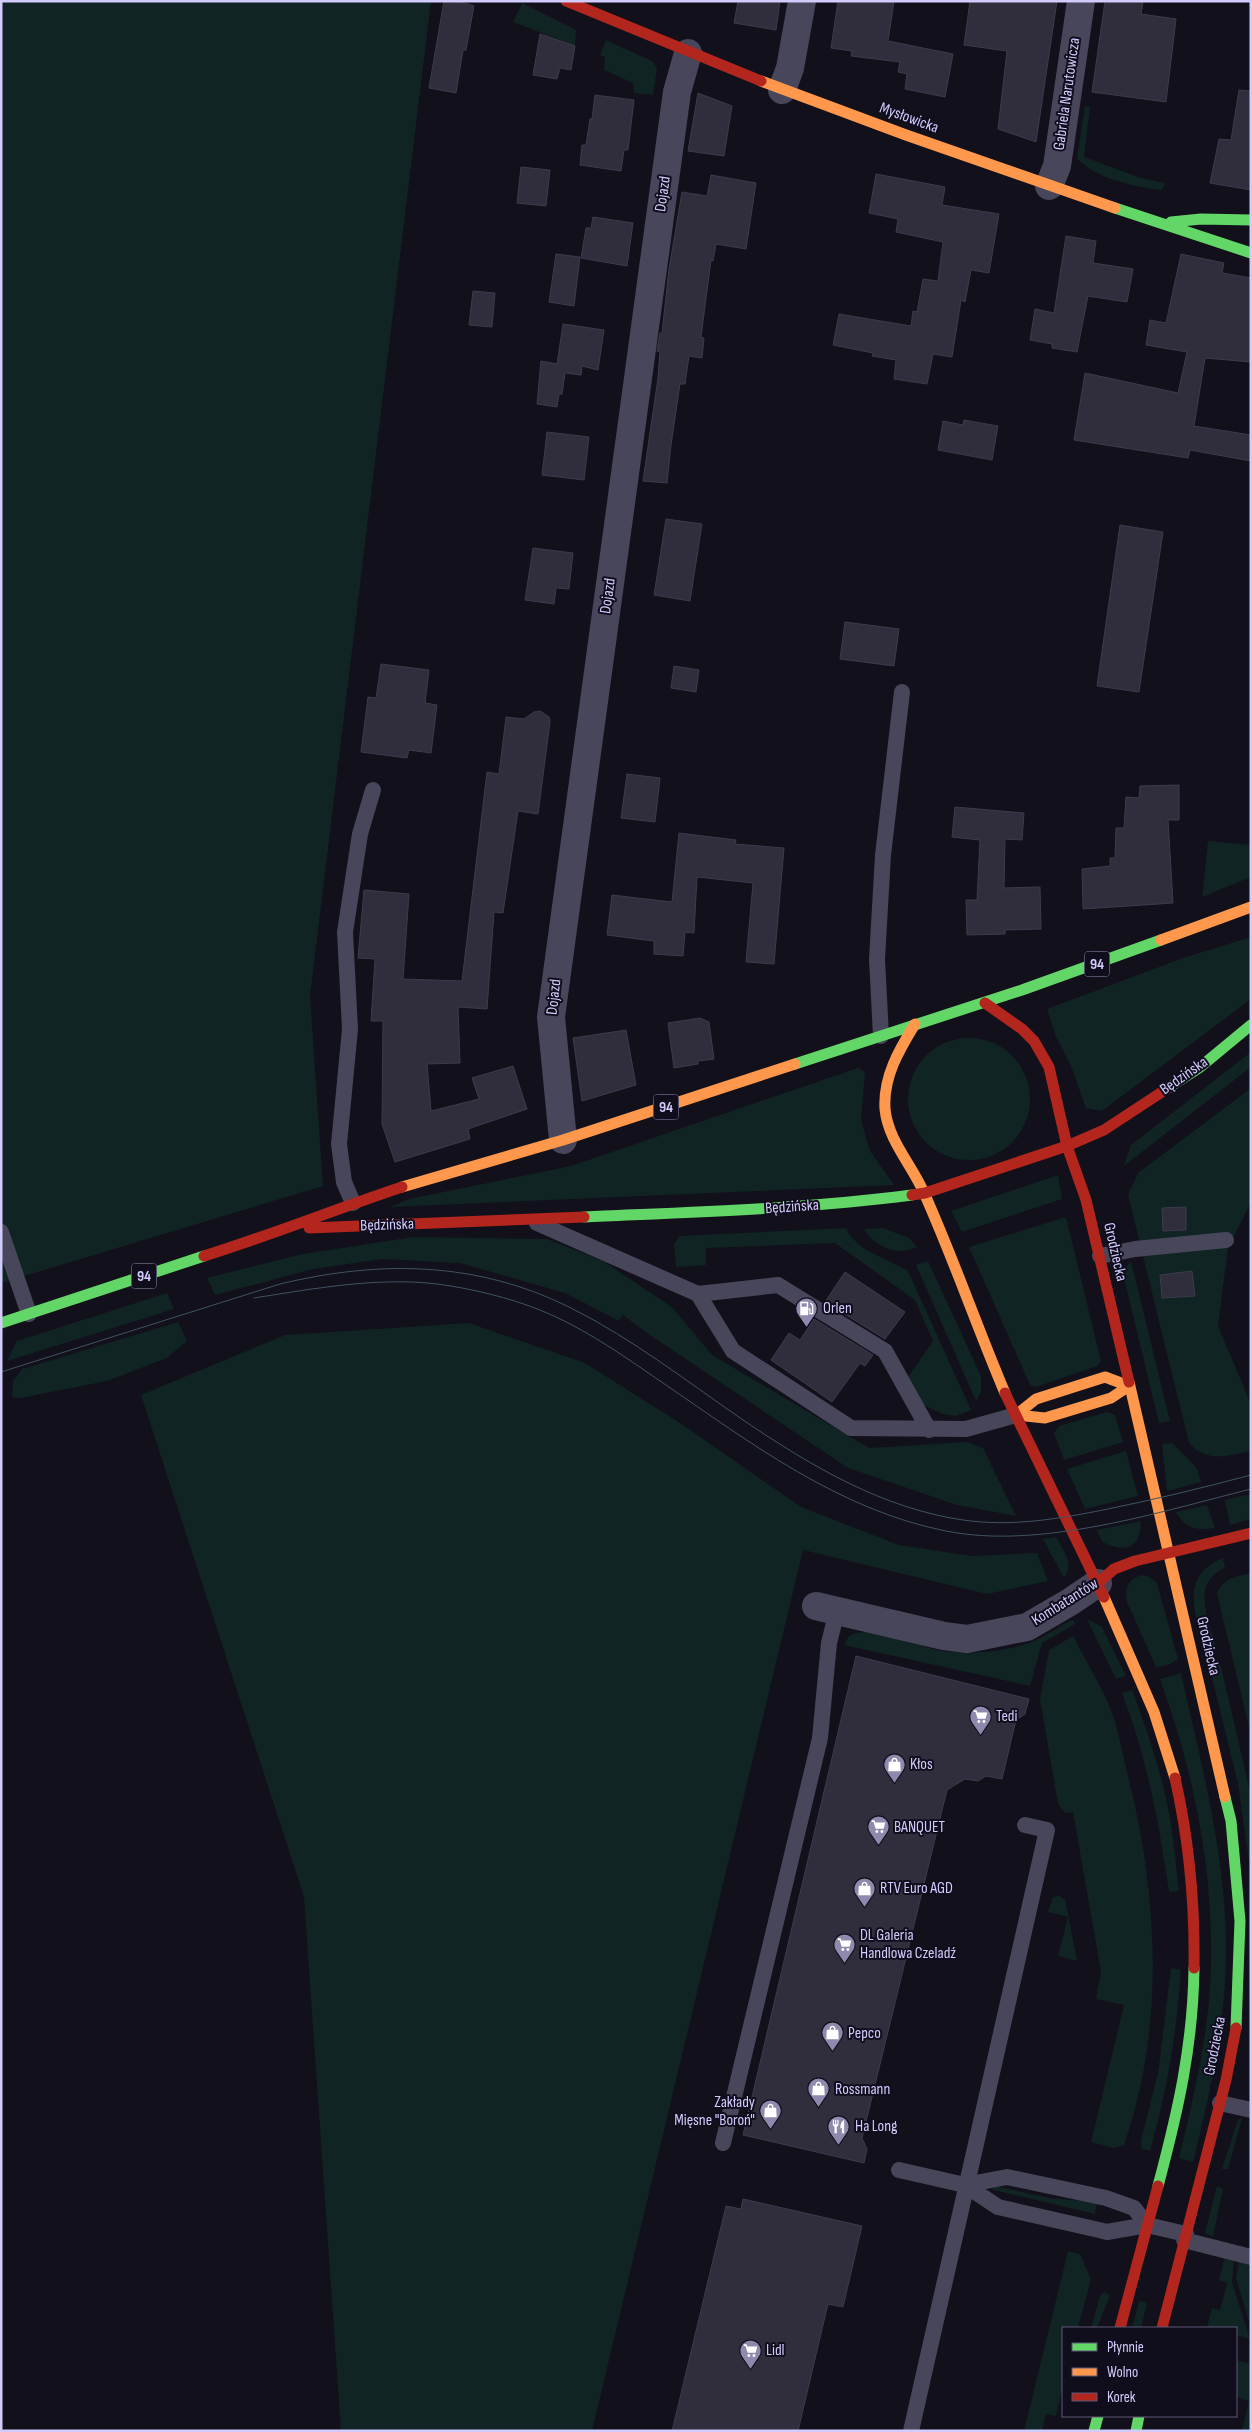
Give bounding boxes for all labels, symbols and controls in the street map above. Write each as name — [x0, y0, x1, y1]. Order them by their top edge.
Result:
street label: Gabriela Narutowicza — [1050, 36, 1084, 152]
street label: Mysłowicka — [877, 99, 941, 137]
street label: Dojazd — [651, 175, 675, 213]
street label: Dojazd — [596, 577, 620, 615]
road number: 94 — [1084, 952, 1110, 976]
street label: Dojazd — [543, 978, 565, 1016]
street label: Będzińska — [1157, 1053, 1211, 1099]
road number: 94 — [654, 1094, 678, 1120]
street label: Będzińska — [764, 1196, 820, 1218]
street label: Będzińska — [360, 1215, 414, 1235]
street label: Grodziecka — [1099, 1221, 1131, 1283]
road number: 94 — [132, 1264, 156, 1288]
fuel station icon: Orlen — [795, 1296, 819, 1327]
place label: Orlen — [823, 1299, 852, 1318]
street label: Kombatantów — [1028, 1574, 1102, 1630]
street label: Grodziecka — [1192, 1615, 1224, 1677]
supermarket icon: Tedi — [968, 1704, 992, 1735]
place label: Tedi — [996, 1707, 1018, 1726]
shop icon: Kłos — [882, 1752, 906, 1783]
place label: Kłos — [910, 1755, 933, 1774]
supermarket icon: BANQUET — [866, 1815, 890, 1846]
place label: BANQUET — [894, 1818, 945, 1837]
shop icon: RTV Euro AGD — [852, 1876, 876, 1907]
place label: RTV Euro AGD — [880, 1879, 953, 1898]
place label: DL Galeria Handlowa Czeladź — [860, 1926, 956, 1963]
supermarket icon: DL Galeria Handlowa Czeladź — [832, 1932, 856, 1963]
street label: Grodziecka — [1200, 2015, 1230, 2077]
shop icon: Pepco — [820, 2021, 844, 2052]
place label: Pepco — [848, 2024, 881, 2043]
shop icon: Rossmann — [807, 2077, 831, 2108]
place label: Rossmann — [835, 2080, 890, 2099]
place label: Zakłady Mięsne "Boroń" — [674, 2093, 755, 2130]
shop icon: Zakłady Mięsne "Boroń" — [759, 2099, 783, 2130]
restaurant icon: Ha Long — [827, 2114, 851, 2145]
place label: Ha Long — [855, 2117, 897, 2136]
legend — [1062, 2327, 1237, 2417]
supermarket icon: Lidl — [738, 2338, 762, 2369]
text: Płynnie — [1107, 2338, 1144, 2357]
place label: Lidl — [766, 2341, 785, 2360]
text: Wolno — [1107, 2363, 1138, 2382]
text: Korek — [1107, 2388, 1136, 2407]

